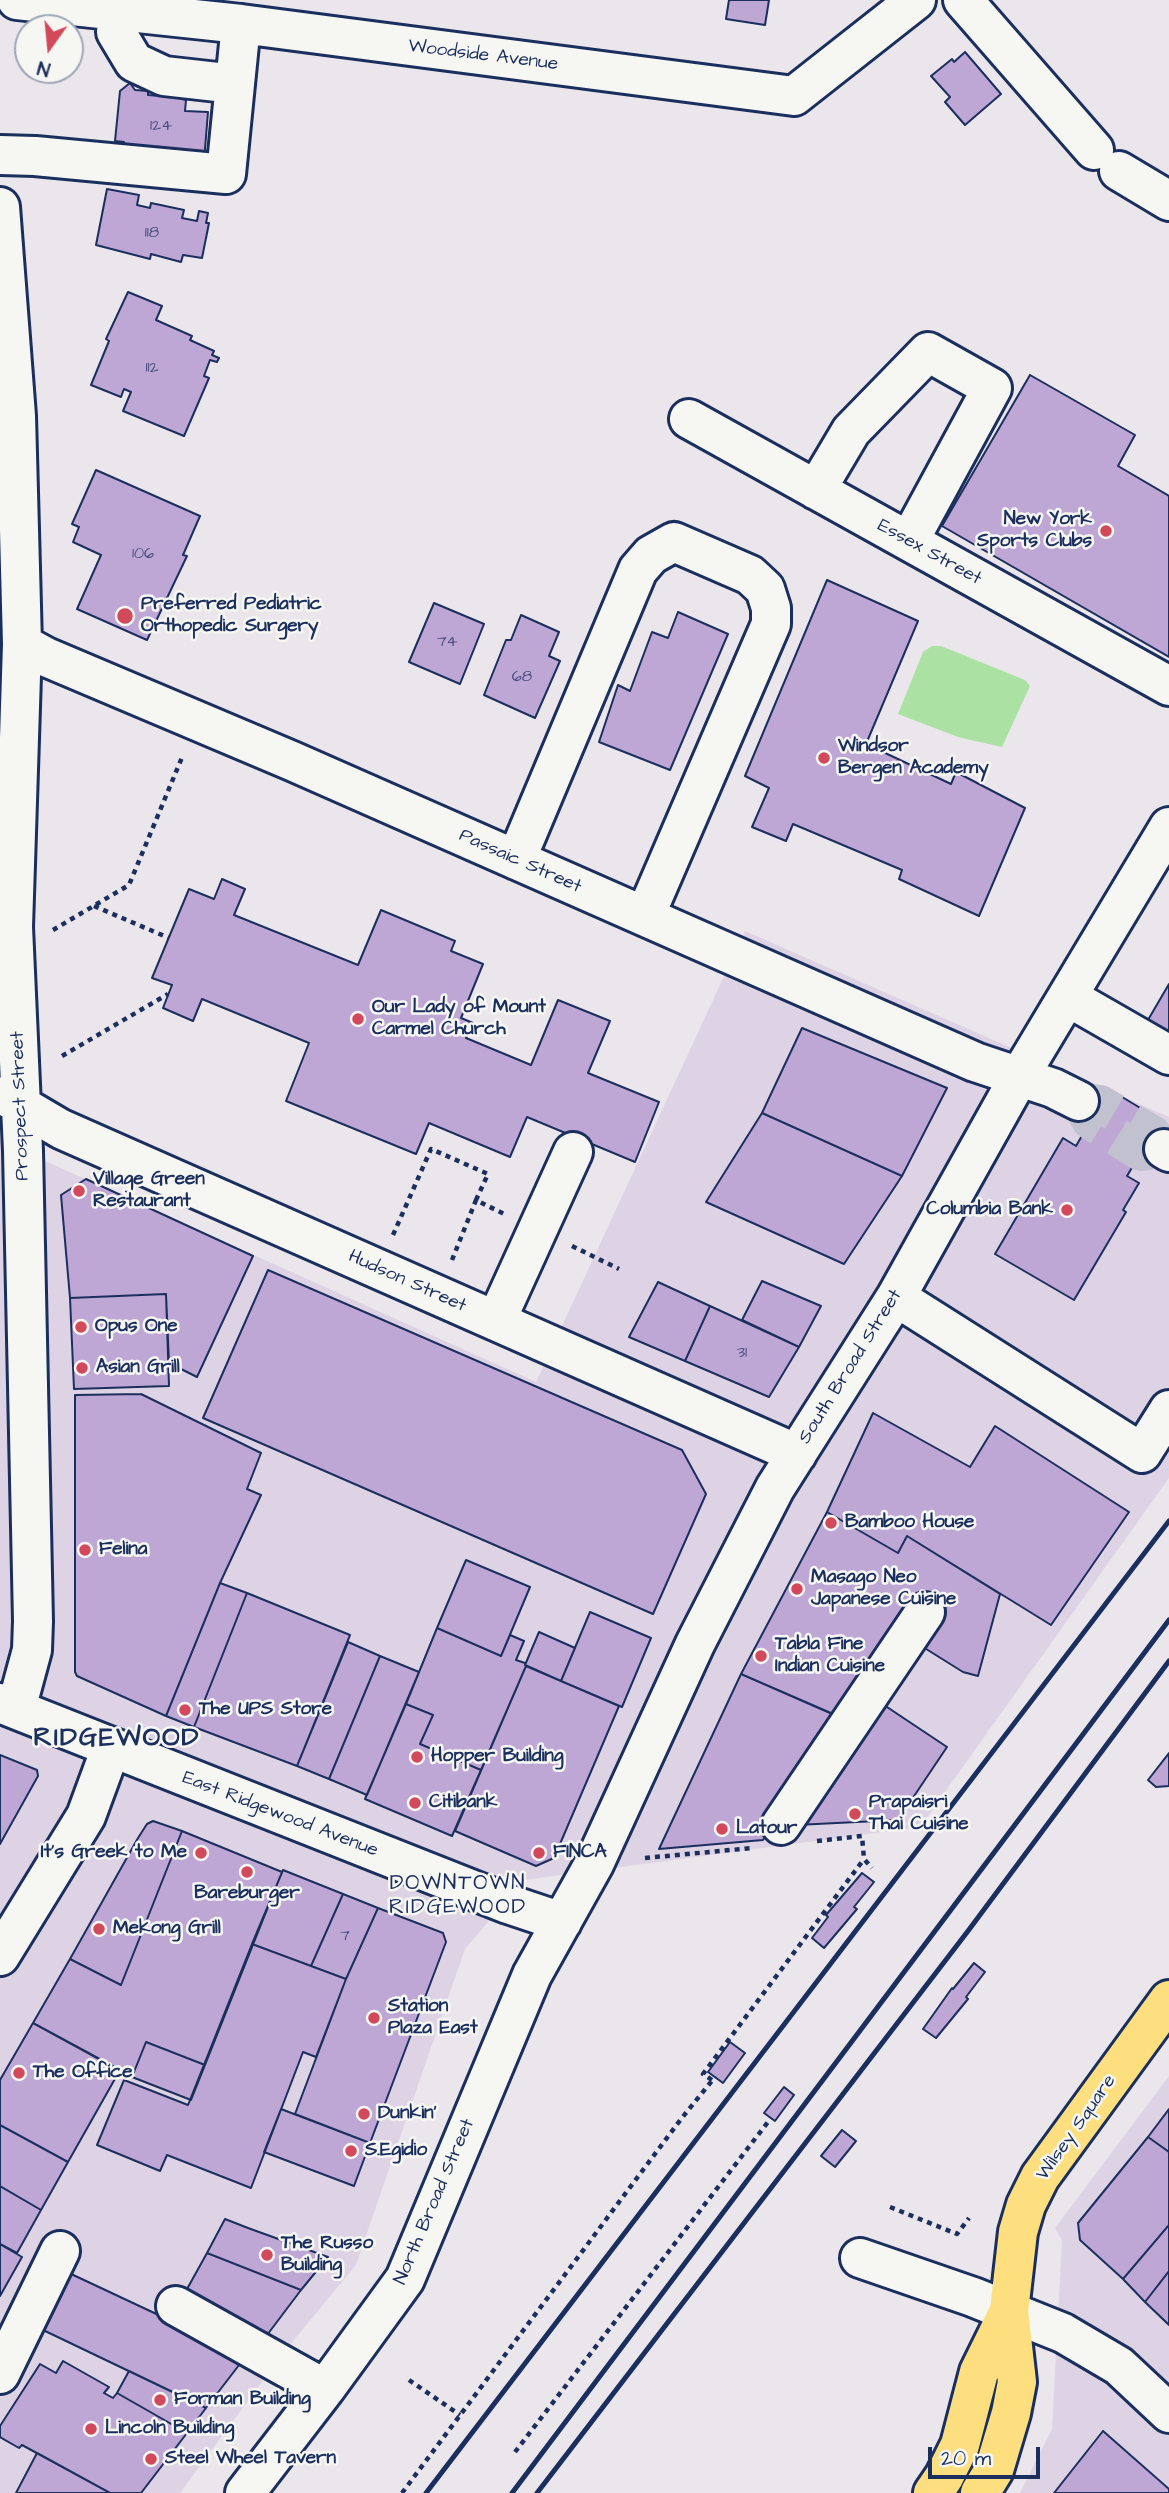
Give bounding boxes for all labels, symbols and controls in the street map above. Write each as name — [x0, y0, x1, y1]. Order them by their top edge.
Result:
north arrow — [14, 14, 84, 84]
street label: Woodside Avenue — [407, 35, 559, 77]
text: N — [35, 53, 53, 82]
house number: 124 — [150, 117, 172, 137]
house number: 118 — [145, 224, 159, 244]
house number: 112 — [145, 359, 159, 379]
place label: New York Sports Clubs — [977, 509, 1092, 553]
street label: Essex Street — [873, 515, 985, 591]
marker: New York Sports Clubs — [1098, 523, 1114, 539]
house number: 106 — [132, 545, 154, 565]
place label: Preferred Pediatric Orthopedic Surgery — [141, 594, 322, 638]
marker: Preferred Pediatric Orthopedic Surgery — [115, 606, 135, 626]
house number: 74 — [437, 633, 457, 653]
house number: 68 — [512, 668, 532, 688]
place label: Windsor Bergen Academy — [838, 736, 989, 780]
marker: Windsor Bergen Academy — [816, 750, 832, 766]
street label: Passaic Street — [455, 825, 585, 899]
place label: Our Lady of Mount Carmel Church — [372, 997, 546, 1041]
marker: Our Lady of Mount Carmel Church — [350, 1011, 366, 1027]
street label: Prospect Street — [7, 1031, 35, 1181]
place label: Village Green Restaurant — [93, 1169, 205, 1213]
marker: Village Green Restaurant — [71, 1183, 87, 1199]
place label: Columbia Bank — [926, 1199, 1053, 1221]
marker: Columbia Bank — [1059, 1202, 1075, 1218]
street label: Hudson Street — [344, 1246, 470, 1318]
street label: South Broad Street — [794, 1286, 908, 1448]
place label: Opus One — [95, 1316, 178, 1338]
marker: Opus One — [73, 1319, 89, 1335]
house number: 31 — [737, 1344, 747, 1364]
place label: Asian Grill — [96, 1357, 180, 1379]
marker: Asian Grill — [74, 1360, 90, 1376]
place label: Bamboo House — [845, 1512, 974, 1534]
marker: Bamboo House — [823, 1515, 839, 1531]
place label: Felina — [99, 1539, 147, 1561]
marker: Felina — [77, 1542, 93, 1558]
place label: Masago Neo Japanese Cuisine — [811, 1567, 956, 1611]
marker: Masago Neo Japanese Cuisine — [789, 1581, 805, 1597]
place label: Tabla Fine Indian Cuisine — [775, 1634, 885, 1678]
marker: Tabla Fine Indian Cuisine — [753, 1648, 769, 1664]
place label: The UPS Store — [199, 1699, 332, 1721]
marker: The UPS Store — [177, 1702, 193, 1718]
district label: RIDGEWOOD — [35, 1724, 199, 1756]
place label: Hopper Building — [431, 1746, 564, 1768]
marker: Hopper Building — [409, 1749, 425, 1765]
street label: East Ridgewood Avenue — [179, 1767, 381, 1863]
place label: Citibank — [429, 1792, 497, 1814]
place label: Prapaisri Thai Cuisine — [869, 1792, 969, 1836]
marker: Citibank — [407, 1795, 423, 1811]
marker: Prapaisri Thai Cuisine — [847, 1806, 863, 1822]
place label: Latour — [736, 1818, 797, 1840]
marker: Latour — [714, 1821, 730, 1837]
place label: It's Greek to Me — [41, 1842, 187, 1864]
place label: FINCA — [553, 1842, 607, 1864]
marker: It's Greek to Me — [193, 1845, 209, 1861]
marker: FINCA — [531, 1845, 547, 1861]
marker: Bareburger — [239, 1864, 255, 1880]
district label: DOWNTOWN RIDGEWOOD — [390, 1872, 526, 1922]
place label: Bareburger — [194, 1883, 300, 1905]
place label: Mekong Grill — [113, 1918, 221, 1940]
marker: Mekong Grill — [91, 1921, 107, 1937]
house number: 7 — [340, 1927, 350, 1947]
place label: Station Plaza East — [388, 1996, 478, 2040]
marker: Station Plaza East — [366, 2010, 382, 2026]
place label: The Office — [33, 2062, 133, 2084]
marker: The Office — [11, 2065, 27, 2081]
street label: Wilsey Square — [1032, 2071, 1122, 2185]
place label: Dunkin' — [378, 2103, 437, 2125]
marker: Dunkin' — [356, 2106, 372, 2122]
street label: North Broad Street — [390, 2116, 480, 2288]
place label: S.Egidio — [365, 2140, 427, 2162]
marker: S.Egidio — [343, 2143, 359, 2159]
place label: The Russo Building — [281, 2233, 373, 2277]
marker: The Russo Building — [259, 2247, 275, 2263]
place label: Forman Building — [174, 2389, 311, 2411]
marker: Forman Building — [152, 2392, 168, 2408]
place label: Lincoln Building — [105, 2418, 234, 2440]
marker: Lincoln Building — [83, 2421, 99, 2437]
scale bar — [931, 2434, 1043, 2478]
text: 20 m — [941, 2444, 991, 2473]
place label: Steel Wheel Tavern — [165, 2448, 336, 2470]
marker: Steel Wheel Tavern — [143, 2451, 159, 2467]

